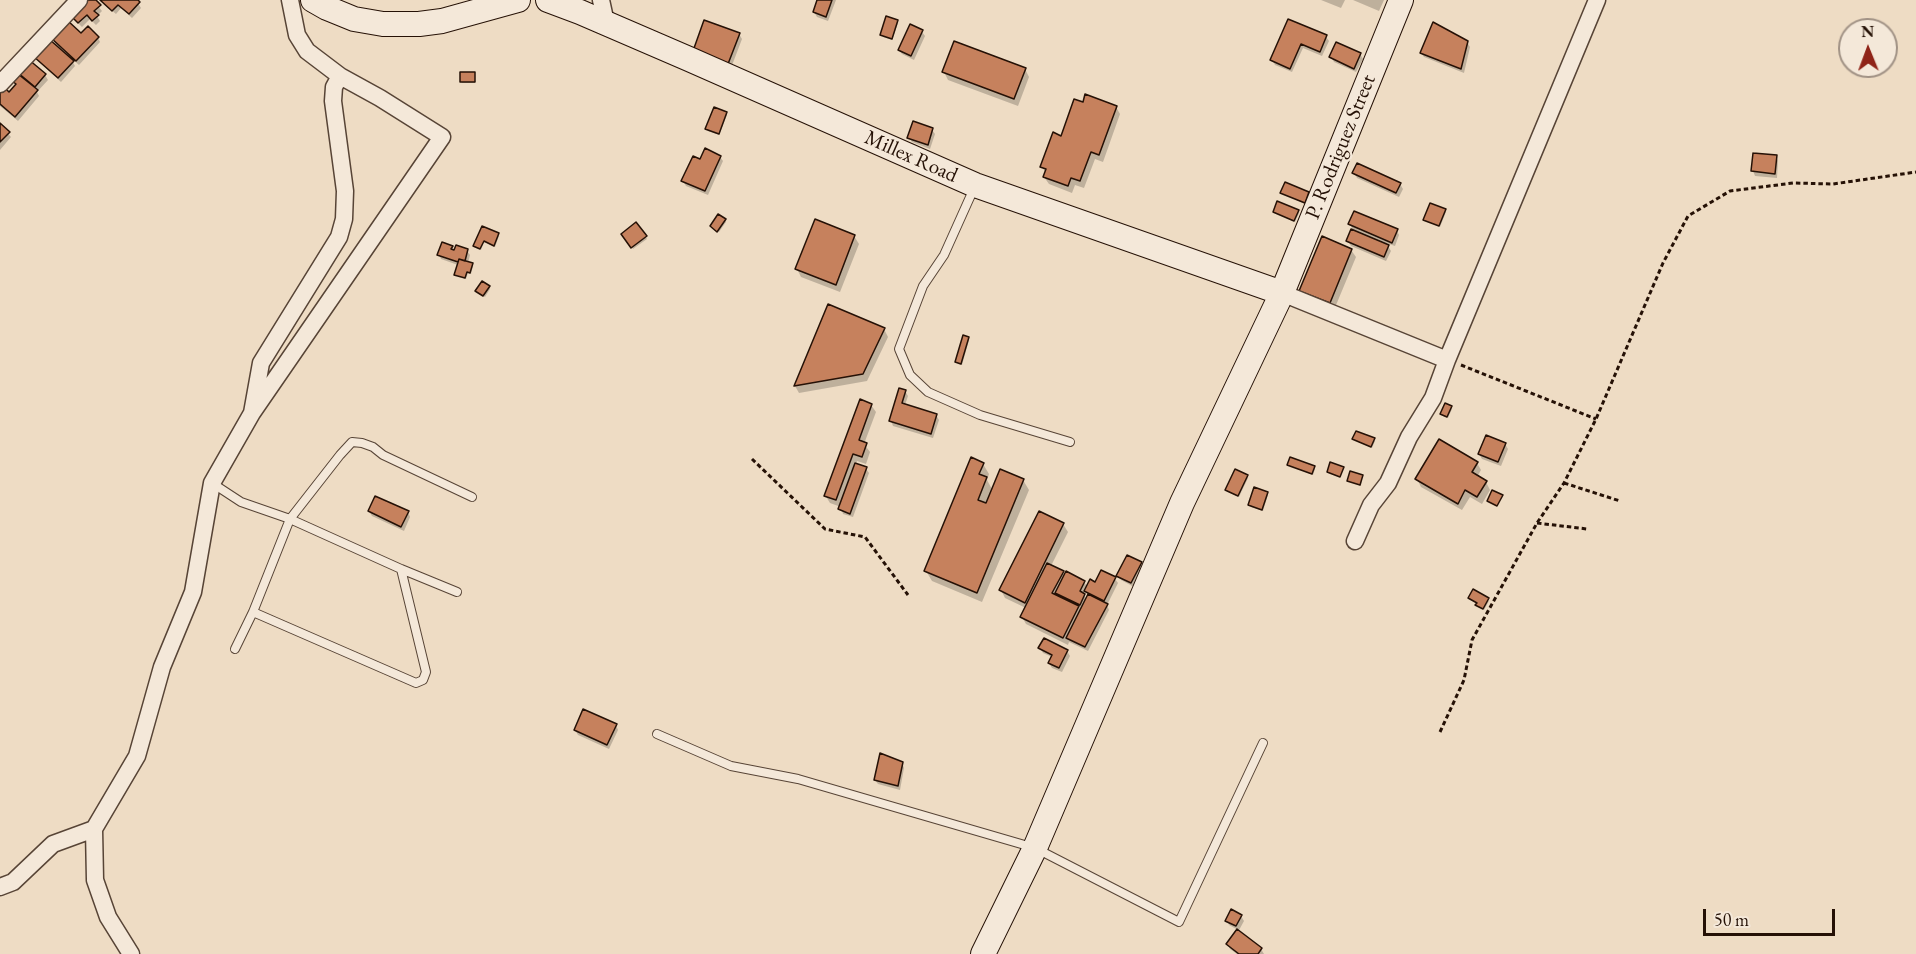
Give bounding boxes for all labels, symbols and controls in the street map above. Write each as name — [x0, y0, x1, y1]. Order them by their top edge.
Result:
north arrow — [1838, 18, 1898, 78]
text: N — [1861, 21, 1874, 42]
street label: P. Rodriguez Street — [1301, 71, 1381, 223]
street label: Millex Road — [861, 125, 961, 189]
scale bar — [1706, 897, 1838, 935]
text: 50 m — [1714, 908, 1749, 931]

